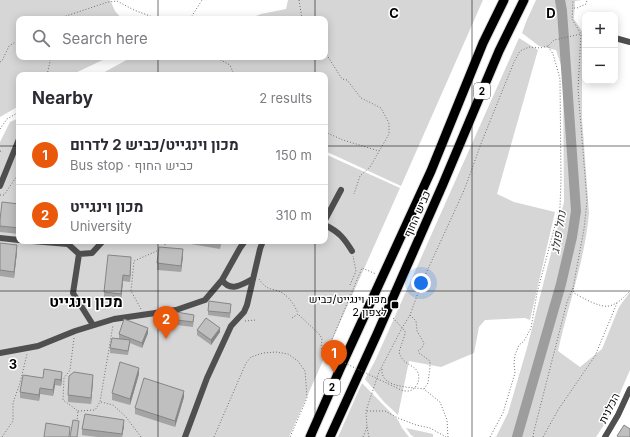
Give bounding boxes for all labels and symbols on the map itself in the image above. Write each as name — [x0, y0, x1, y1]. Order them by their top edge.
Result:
text: C — [389, 5, 399, 21]
text: D — [546, 5, 556, 21]
road number: 2 — [474, 83, 490, 99]
street label: כביש החוף — [400, 188, 434, 240]
water label: נחל פולג — [547, 208, 569, 254]
your location — [411, 273, 431, 293]
district label: מכון וינגייט — [49, 292, 123, 311]
place label: מכון וינגייט/כביש 2 לצפון — [309, 292, 387, 319]
marker: מכון וינגייט/כביש 2 לצפון — [390, 300, 400, 310]
pin: 2 — [153, 306, 179, 339]
pin: 1 — [321, 340, 347, 373]
text: 3 — [9, 356, 17, 372]
road number: 2 — [324, 379, 340, 395]
street label: הכלנית — [595, 390, 623, 426]

